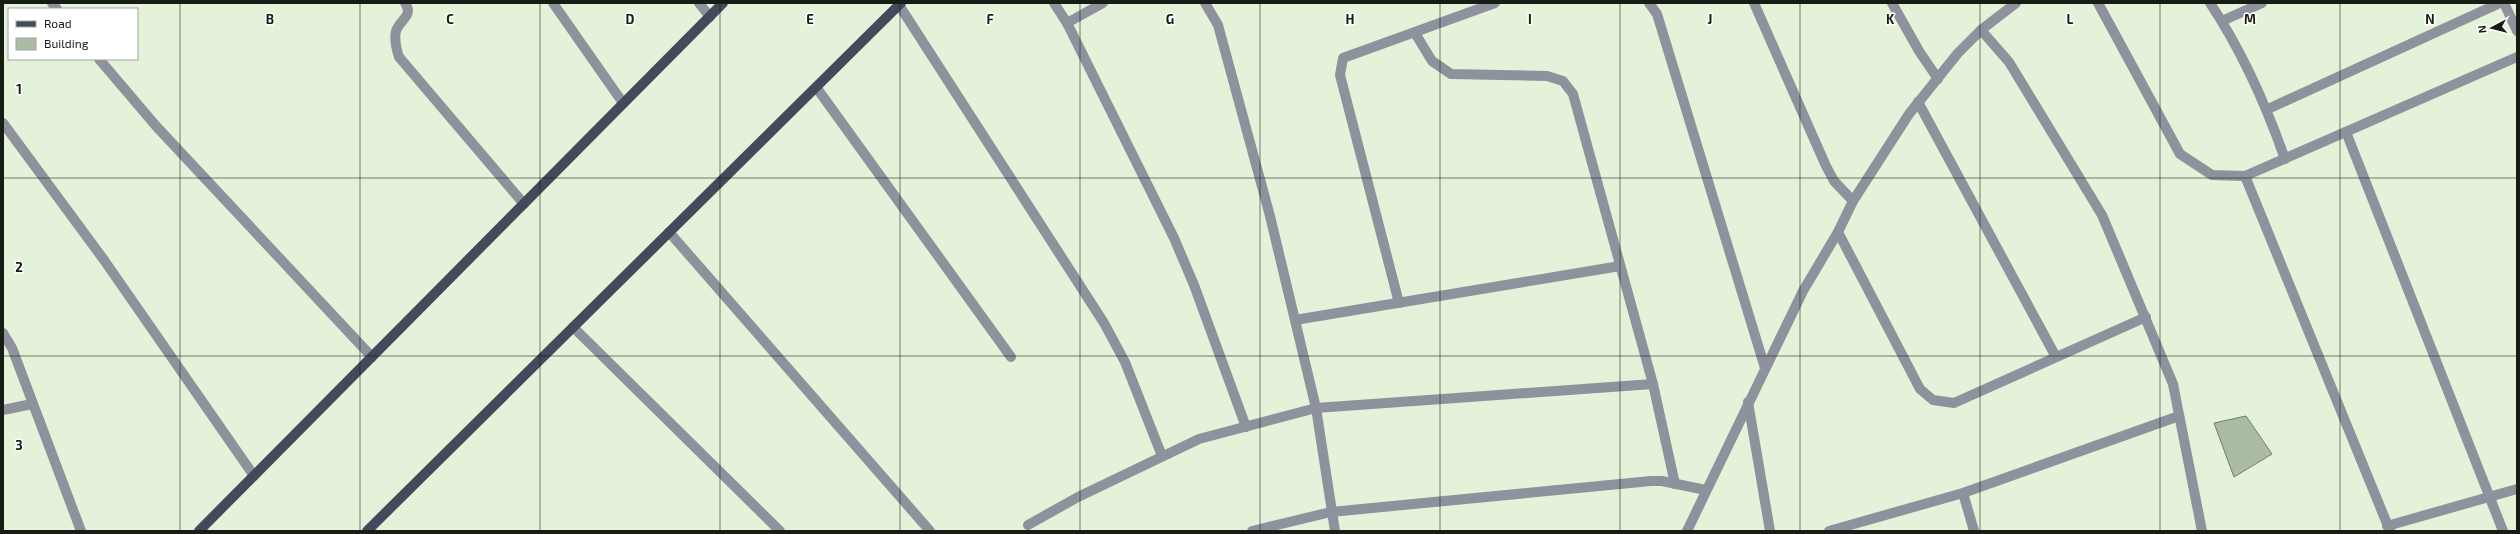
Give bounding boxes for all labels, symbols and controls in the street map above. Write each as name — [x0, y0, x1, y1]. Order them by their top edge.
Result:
legend — [8, 8, 138, 60]
north arrow — [2472, 8, 2512, 48]
text: B — [266, 11, 274, 27]
text: C — [446, 11, 454, 27]
text: D — [626, 11, 635, 27]
text: E — [806, 11, 814, 27]
text: F — [986, 11, 994, 27]
text: G — [1166, 11, 1174, 27]
text: H — [1346, 11, 1355, 27]
text: I — [1528, 11, 1532, 27]
text: J — [1708, 11, 1712, 27]
text: K — [1886, 11, 1895, 27]
text: L — [2067, 11, 2074, 27]
text: M — [2244, 11, 2256, 27]
text: N — [2425, 11, 2435, 27]
text: Road — [44, 16, 72, 30]
text: N — [2475, 24, 2489, 34]
text: Building — [44, 36, 89, 50]
text: 1 — [16, 81, 22, 97]
text: 2 — [15, 259, 23, 275]
text: 3 — [15, 437, 23, 453]

